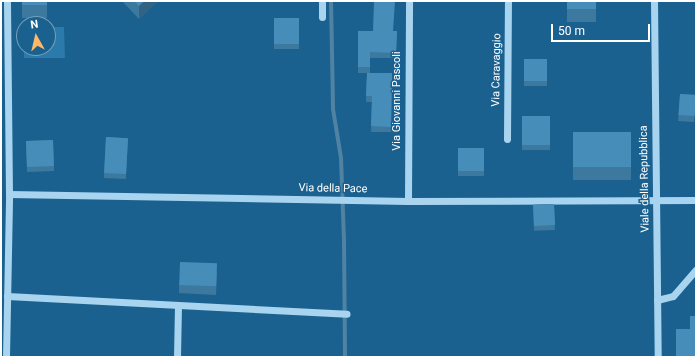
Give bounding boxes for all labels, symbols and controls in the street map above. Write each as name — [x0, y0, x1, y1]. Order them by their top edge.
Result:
north arrow — [16, 16, 56, 56]
scale bar — [553, 16, 652, 42]
text: N — [30, 18, 39, 32]
text: 50 m — [558, 24, 585, 38]
street label: Via Caravaggio — [490, 33, 504, 107]
street label: Via Giovanni Pascoli — [390, 51, 404, 151]
street label: Viale della Repubblica — [637, 125, 653, 233]
street label: Via della Pace — [298, 182, 368, 196]

